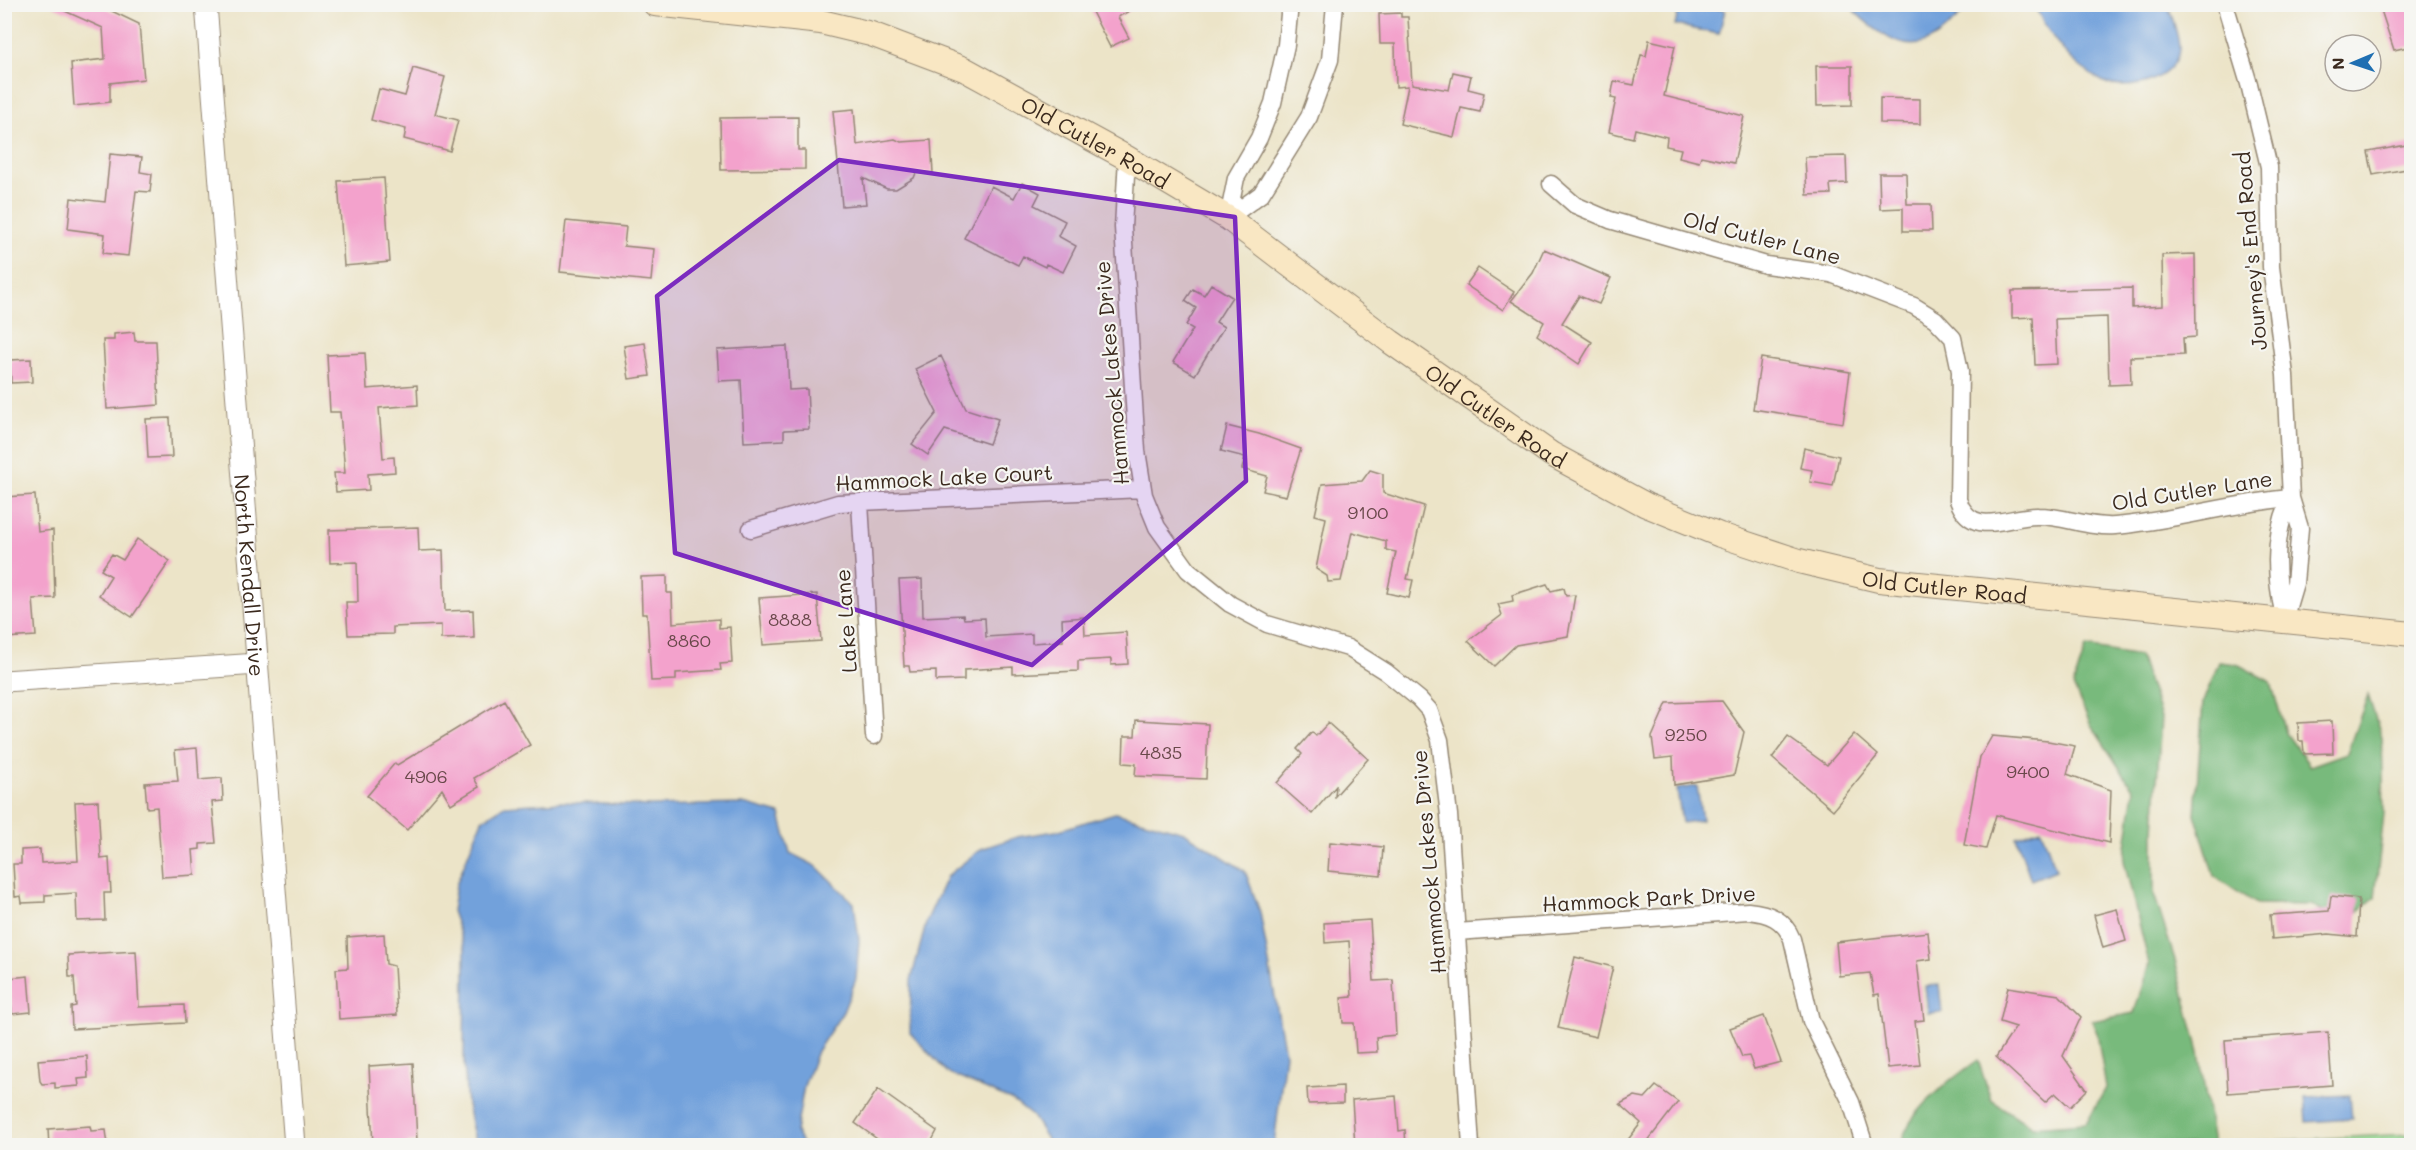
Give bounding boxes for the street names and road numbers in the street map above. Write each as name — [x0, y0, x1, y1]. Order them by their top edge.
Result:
street label: Old Cutler Road — [1017, 89, 1175, 194]
street label: Journey's End Road — [2228, 151, 2272, 351]
street label: Old Cutler Lane — [1680, 204, 1844, 270]
street label: Hammock Lakes Drive — [1088, 260, 1134, 486]
street label: Old Cutler Road — [1420, 357, 1571, 473]
street label: Hammock Lake Court — [834, 458, 1054, 496]
street label: Old Cutler Lane — [2110, 464, 2274, 516]
street label: North Kendall Drive — [229, 473, 272, 678]
street label: Old Cutler Road — [1859, 563, 2028, 608]
street label: Lake Lane — [828, 568, 862, 674]
street label: Hammock Lakes Drive — [1405, 749, 1451, 975]
street label: Hammock Park Drive — [1541, 879, 1757, 917]

